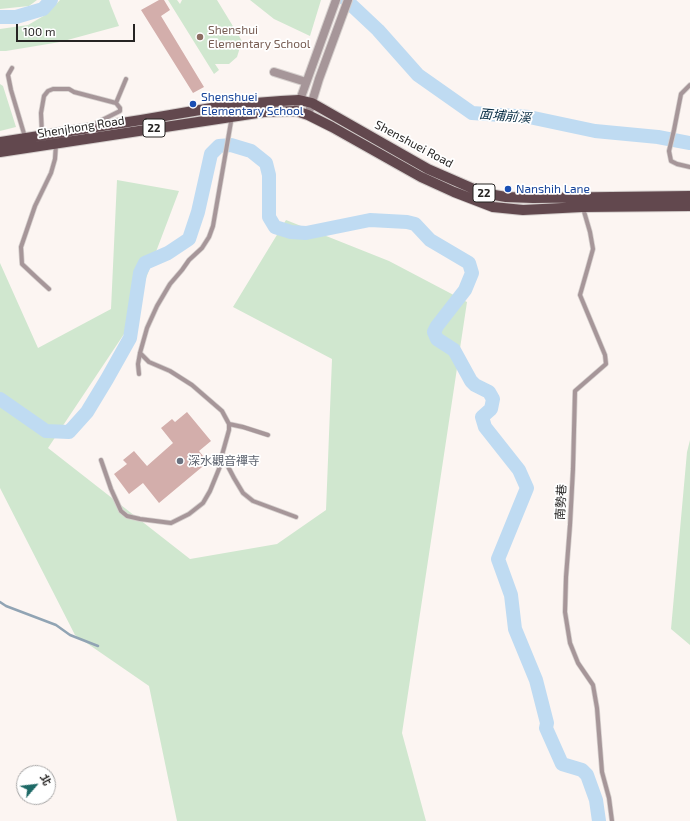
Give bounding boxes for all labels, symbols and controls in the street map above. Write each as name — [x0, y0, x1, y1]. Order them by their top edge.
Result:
scale bar — [18, 16, 137, 42]
place label: Shenshui Elementary School — [208, 23, 310, 51]
text: 100 m — [23, 24, 55, 38]
marker: Shenshui Elementary School — [195, 32, 205, 42]
place label: Shenshuei Elementary School — [201, 90, 303, 118]
marker: Shenshuei Elementary School — [188, 99, 198, 109]
water label: 面埔前溪 — [478, 106, 532, 126]
street label: Shenjhong Road — [36, 113, 126, 141]
street label: Shenshuei Road — [372, 117, 456, 171]
road number: 22 — [143, 119, 165, 137]
place label: Nanshih Lane — [516, 182, 590, 196]
road number: 22 — [473, 184, 495, 202]
marker: Nanshih Lane — [503, 184, 513, 194]
place label: 深水觀音禪寺 — [188, 454, 260, 468]
marker: 深水觀音禪寺 — [175, 456, 185, 466]
street label: 南勢巷 — [553, 484, 569, 520]
north arrow — [16, 765, 56, 805]
text: 北 — [38, 772, 54, 788]

